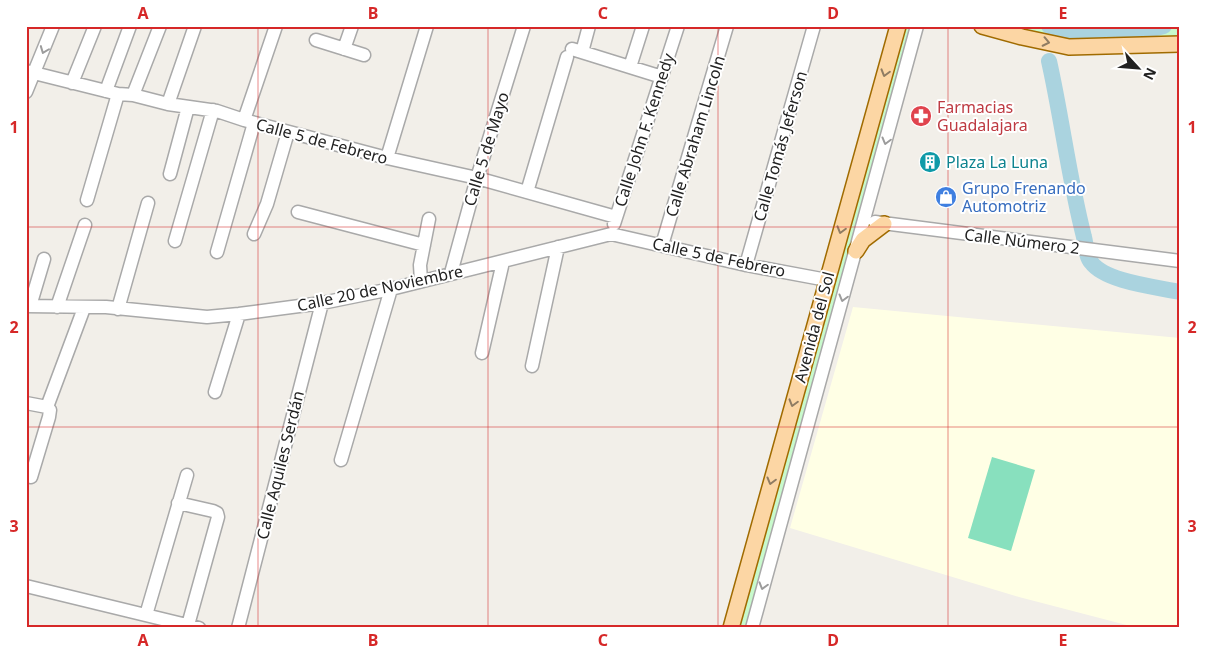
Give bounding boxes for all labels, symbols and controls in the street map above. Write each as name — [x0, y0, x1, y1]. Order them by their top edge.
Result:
text: A — [137, 2, 149, 24]
text: B — [368, 2, 378, 24]
text: C — [598, 2, 608, 24]
text: D — [827, 2, 839, 24]
text: E — [1059, 2, 1068, 24]
one-way arrow — [1041, 36, 1050, 47]
north arrow — [1114, 42, 1164, 92]
one-way arrow — [39, 45, 50, 54]
street label: Calle John F. Kennedy — [609, 50, 679, 210]
street label: Calle Abraham Lincoln — [660, 53, 730, 219]
text: N — [1139, 65, 1161, 83]
street label: Calle Tomás Jeferson — [748, 68, 812, 224]
one-way arrow — [880, 69, 891, 78]
street label: Calle 5 de Mayo — [458, 89, 514, 209]
place label: Farmacias Guadalajara — [937, 96, 1028, 136]
pharmacy icon: Farmacias Guadalajara — [909, 104, 933, 128]
street label: Calle 5 de Febrero — [254, 113, 390, 169]
text: 1 — [9, 116, 19, 138]
text: 1 — [1187, 116, 1197, 138]
one-way arrow — [881, 136, 891, 144]
building icon: Plaza La Luna — [918, 150, 942, 174]
place label: Plaza La Luna — [946, 151, 1048, 173]
place label: Grupo Frenando Automotriz — [962, 177, 1086, 217]
shop icon: Grupo Frenando Automotriz — [934, 185, 958, 209]
street label: Calle Número 2 — [963, 223, 1081, 259]
one-way arrow — [836, 225, 847, 234]
street label: Calle 5 de Febrero — [651, 232, 787, 282]
street label: Calle 20 de Noviembre — [295, 260, 465, 316]
street label: Avenida del Sol — [789, 269, 839, 385]
one-way arrow — [838, 293, 849, 302]
text: 2 — [9, 316, 19, 338]
text: 2 — [1187, 316, 1197, 338]
street label: Calle Aquiles Serdán — [251, 388, 309, 542]
one-way arrow — [788, 399, 799, 408]
one-way arrow — [766, 477, 777, 486]
text: 3 — [9, 515, 19, 537]
text: 3 — [1187, 515, 1197, 537]
one-way arrow — [759, 581, 769, 590]
text: A — [137, 629, 149, 651]
text: B — [368, 629, 378, 651]
text: C — [598, 629, 608, 651]
text: D — [827, 629, 839, 651]
text: E — [1059, 629, 1068, 651]

